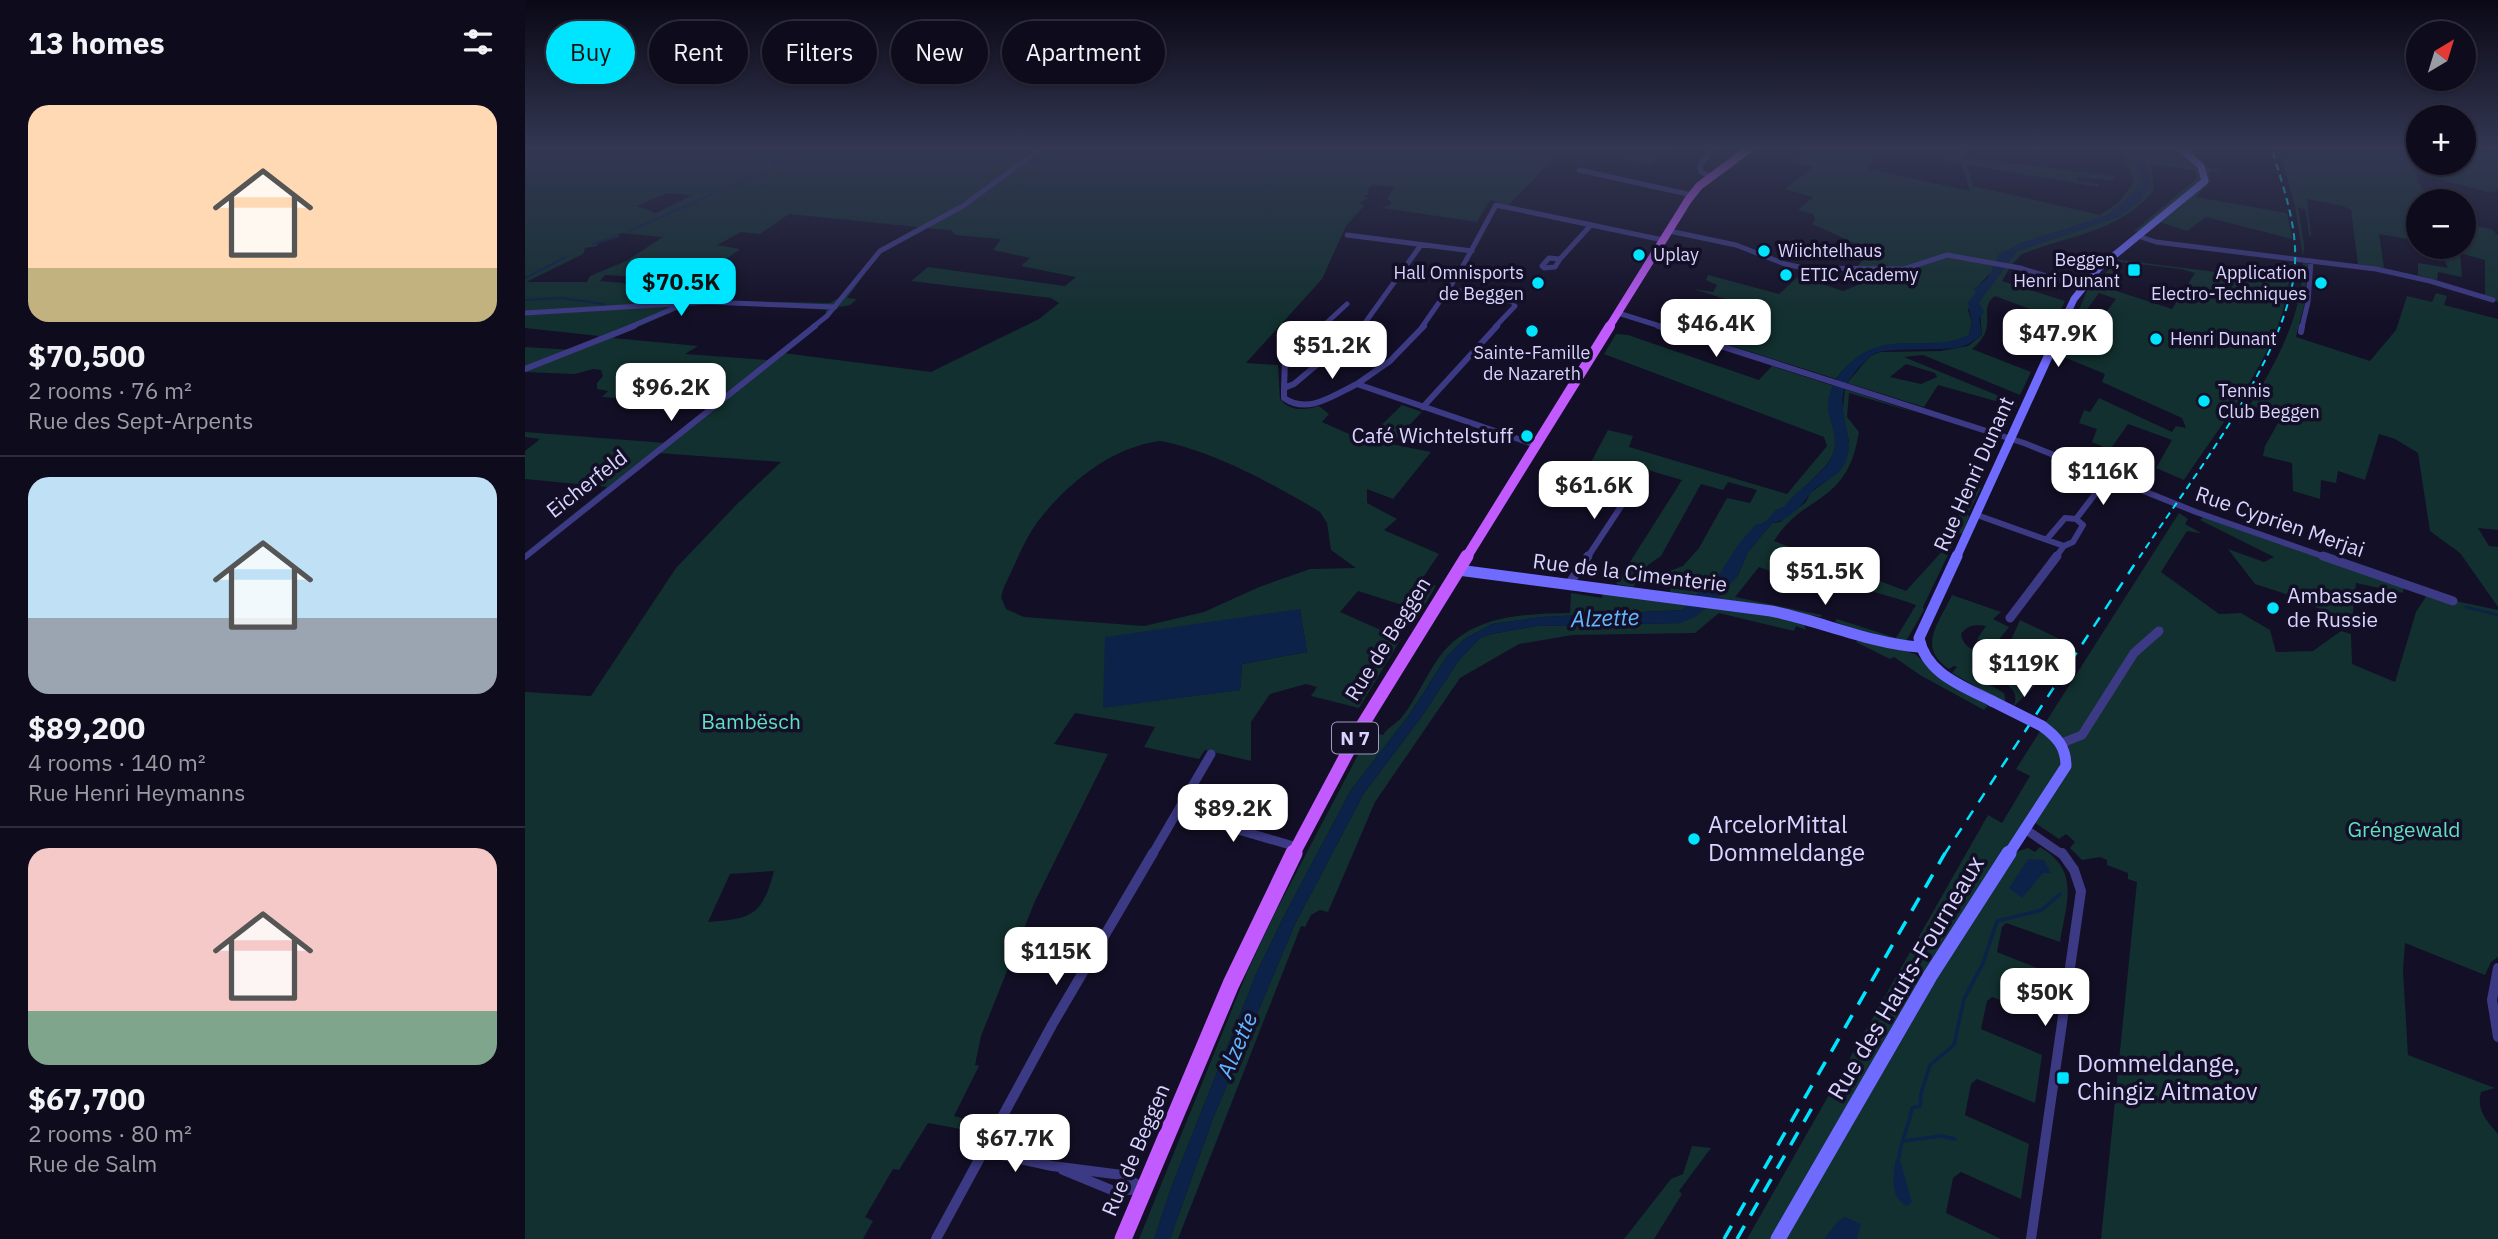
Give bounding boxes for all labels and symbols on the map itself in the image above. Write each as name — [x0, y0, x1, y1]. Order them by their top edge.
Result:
north arrow — [2406, 21, 2476, 91]
place label: Wiichtelhaus — [1778, 239, 1882, 262]
place label: Uplay — [1653, 243, 1699, 266]
marker: Wiichtelhaus — [1756, 243, 1772, 259]
marker: Uplay — [1631, 247, 1647, 263]
place label: Beggen, Henri Dunant — [2013, 248, 2120, 292]
pin: $70.5K — [624, 258, 738, 318]
place label: Hall Omnisports de Beggen — [1393, 261, 1524, 305]
place label: Application Electro-Techniques — [2151, 261, 2307, 305]
marker: Beggen, Henri Dunant — [2126, 262, 2142, 278]
place label: ETIC Academy — [1800, 263, 1918, 286]
marker: ETIC Academy — [1778, 267, 1794, 283]
marker: Hall Omnisports de Beggen — [1530, 275, 1546, 291]
marker: Application Electro-Techniques — [2313, 275, 2329, 291]
pin: $46.4K — [1659, 300, 1773, 359]
pin: $47.9K — [2001, 310, 2115, 369]
pin: $51.2K — [1275, 322, 1389, 381]
marker: Sainte-Famille de Nazareth — [1524, 323, 1540, 339]
place label: Henri Dunant — [2170, 327, 2277, 350]
marker: Henri Dunant — [2148, 331, 2164, 347]
place label: Sainte-Famille de Nazareth — [1473, 341, 1591, 385]
pin: $96.2K — [614, 364, 728, 423]
place label: Tennis Club Beggen — [2218, 379, 2320, 423]
street label: Rue Henri Dunant — [1926, 392, 2020, 555]
marker: Tennis Club Beggen — [2196, 393, 2212, 409]
place label: Café Wichtelstuff — [1352, 421, 1513, 449]
marker: Café Wichtelstuff — [1519, 428, 1535, 444]
street label: Eicherfeld — [540, 443, 633, 524]
pin: $116K — [2054, 448, 2152, 507]
pin: $61.6K — [1537, 462, 1651, 521]
street label: Rue Cyprien Merjai — [2192, 479, 2369, 563]
street label: Rue de la Cimenterie — [1531, 546, 1729, 598]
pin: $51.5K — [1768, 548, 1882, 607]
street label: Rue de Beggen — [1338, 571, 1436, 706]
place label: Ambassade de Russie — [2287, 581, 2397, 633]
marker: Ambassade de Russie — [2265, 600, 2281, 616]
water label: Alzette — [1569, 601, 1640, 633]
pin: $119K — [1975, 640, 2073, 699]
park label: Bambësch — [701, 707, 801, 735]
road number: N 7 — [1332, 722, 1378, 754]
pin: $89.2K — [1176, 784, 1290, 844]
place label: ArcelorMittal Dommeldange — [1708, 808, 1865, 868]
park label: Gréngewald — [2347, 815, 2461, 843]
marker: ArcelorMittal Dommeldange — [1686, 831, 1702, 847]
street label: Rue des Hauts-Fourneaux — [1820, 850, 1991, 1105]
pin: $115K — [1007, 928, 1105, 987]
pin: $50K — [2004, 968, 2086, 1028]
water label: Alzette — [1208, 1007, 1263, 1083]
place label: Dommeldange, Chingiz Aitmatov — [2077, 1047, 2258, 1107]
marker: Dommeldange, Chingiz Aitmatov — [2055, 1070, 2071, 1086]
street label: Rue de Beggen — [1095, 1079, 1176, 1220]
pin: $67.7K — [958, 1114, 1072, 1174]

